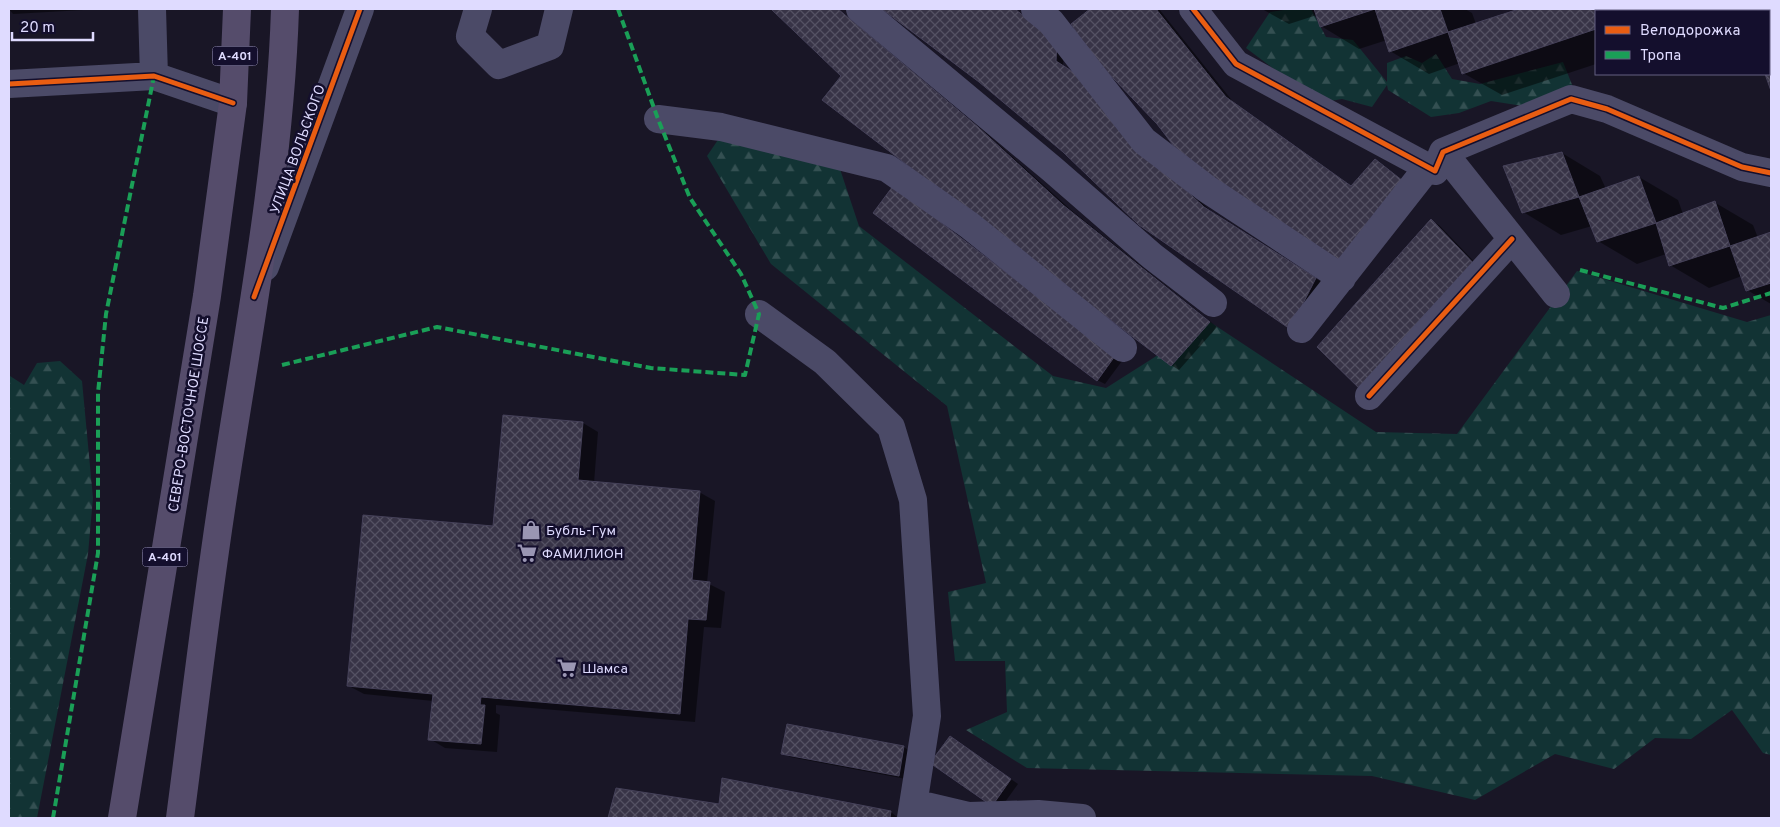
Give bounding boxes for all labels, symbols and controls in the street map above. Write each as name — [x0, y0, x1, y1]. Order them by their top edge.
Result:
scale bar — [12, 10, 94, 42]
legend — [1595, 10, 1770, 75]
text: 20 m — [20, 19, 55, 38]
text: Велодорожка — [1640, 22, 1740, 41]
road number: А-401 — [212, 46, 258, 66]
text: Тропа — [1640, 47, 1681, 66]
street label: УЛИЦА ВОЛЬСКОГО — [267, 83, 330, 216]
street label: СЕВЕРО-ВОСТОЧНОЕ ШОССЕ — [166, 315, 213, 513]
shop icon: Бубль-Гум — [520, 519, 542, 541]
place label: Бубль-Гум — [546, 523, 616, 540]
supermarket icon: ФАМИЛИОН — [516, 542, 538, 564]
place label: ФАМИЛИОН — [542, 546, 624, 563]
road number: А-401 — [142, 548, 188, 566]
supermarket icon: Шамса — [556, 657, 578, 679]
place label: Шамса — [582, 661, 628, 678]

